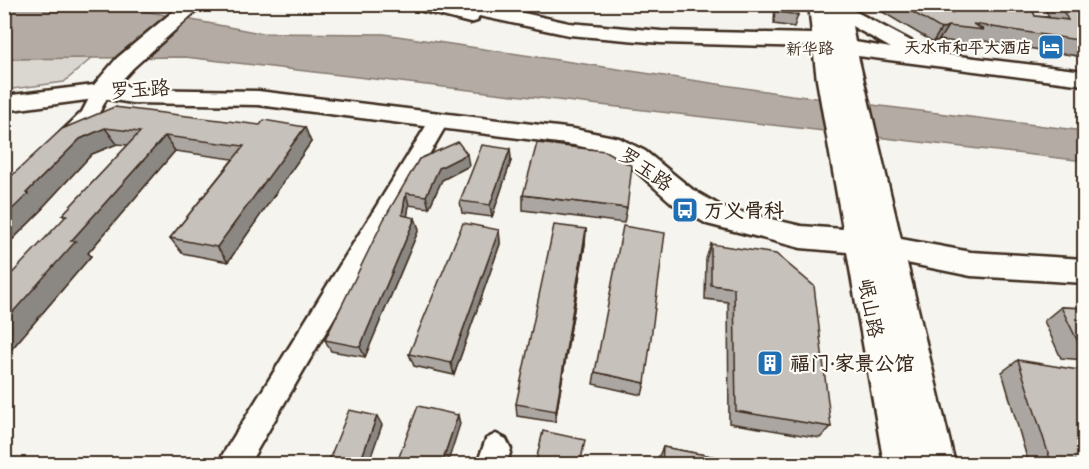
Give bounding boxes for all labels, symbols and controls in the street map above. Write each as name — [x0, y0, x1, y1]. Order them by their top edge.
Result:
hotel icon: 天水市和平大酒店 — [1036, 32, 1066, 62]
place label: 天水市和平大酒店 — [904, 38, 1032, 61]
street label: 新华路 — [786, 39, 834, 62]
street label: 罗玉路 — [109, 76, 172, 108]
street label: 罗玉路 — [612, 143, 678, 201]
bus stop icon: 万义骨科 — [670, 195, 700, 225]
place label: 万义骨科 — [704, 199, 784, 227]
street label: 岷山路 — [849, 276, 888, 342]
building icon: 福门·家景公馆 — [755, 348, 785, 378]
place label: 福门·家景公馆 — [790, 352, 915, 380]

